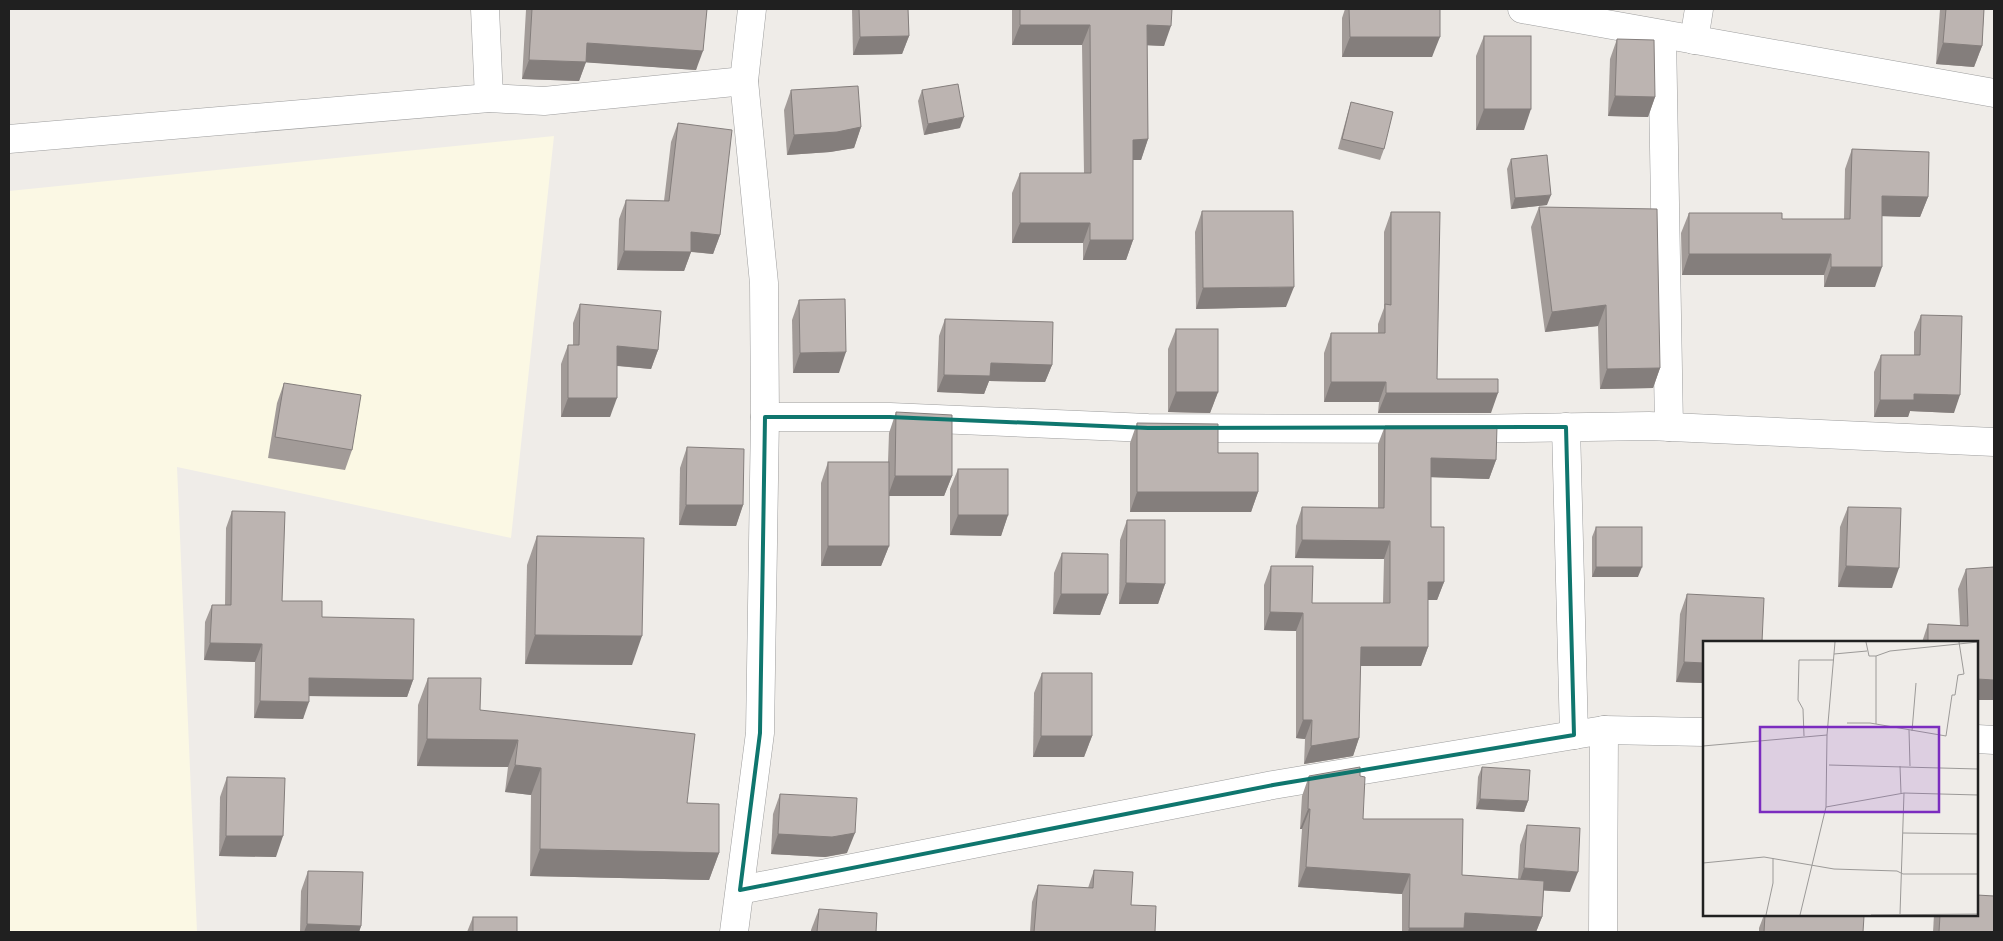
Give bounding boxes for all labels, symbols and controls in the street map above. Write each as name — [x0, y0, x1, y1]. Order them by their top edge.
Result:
inset map — [1703, 641, 1978, 916]

